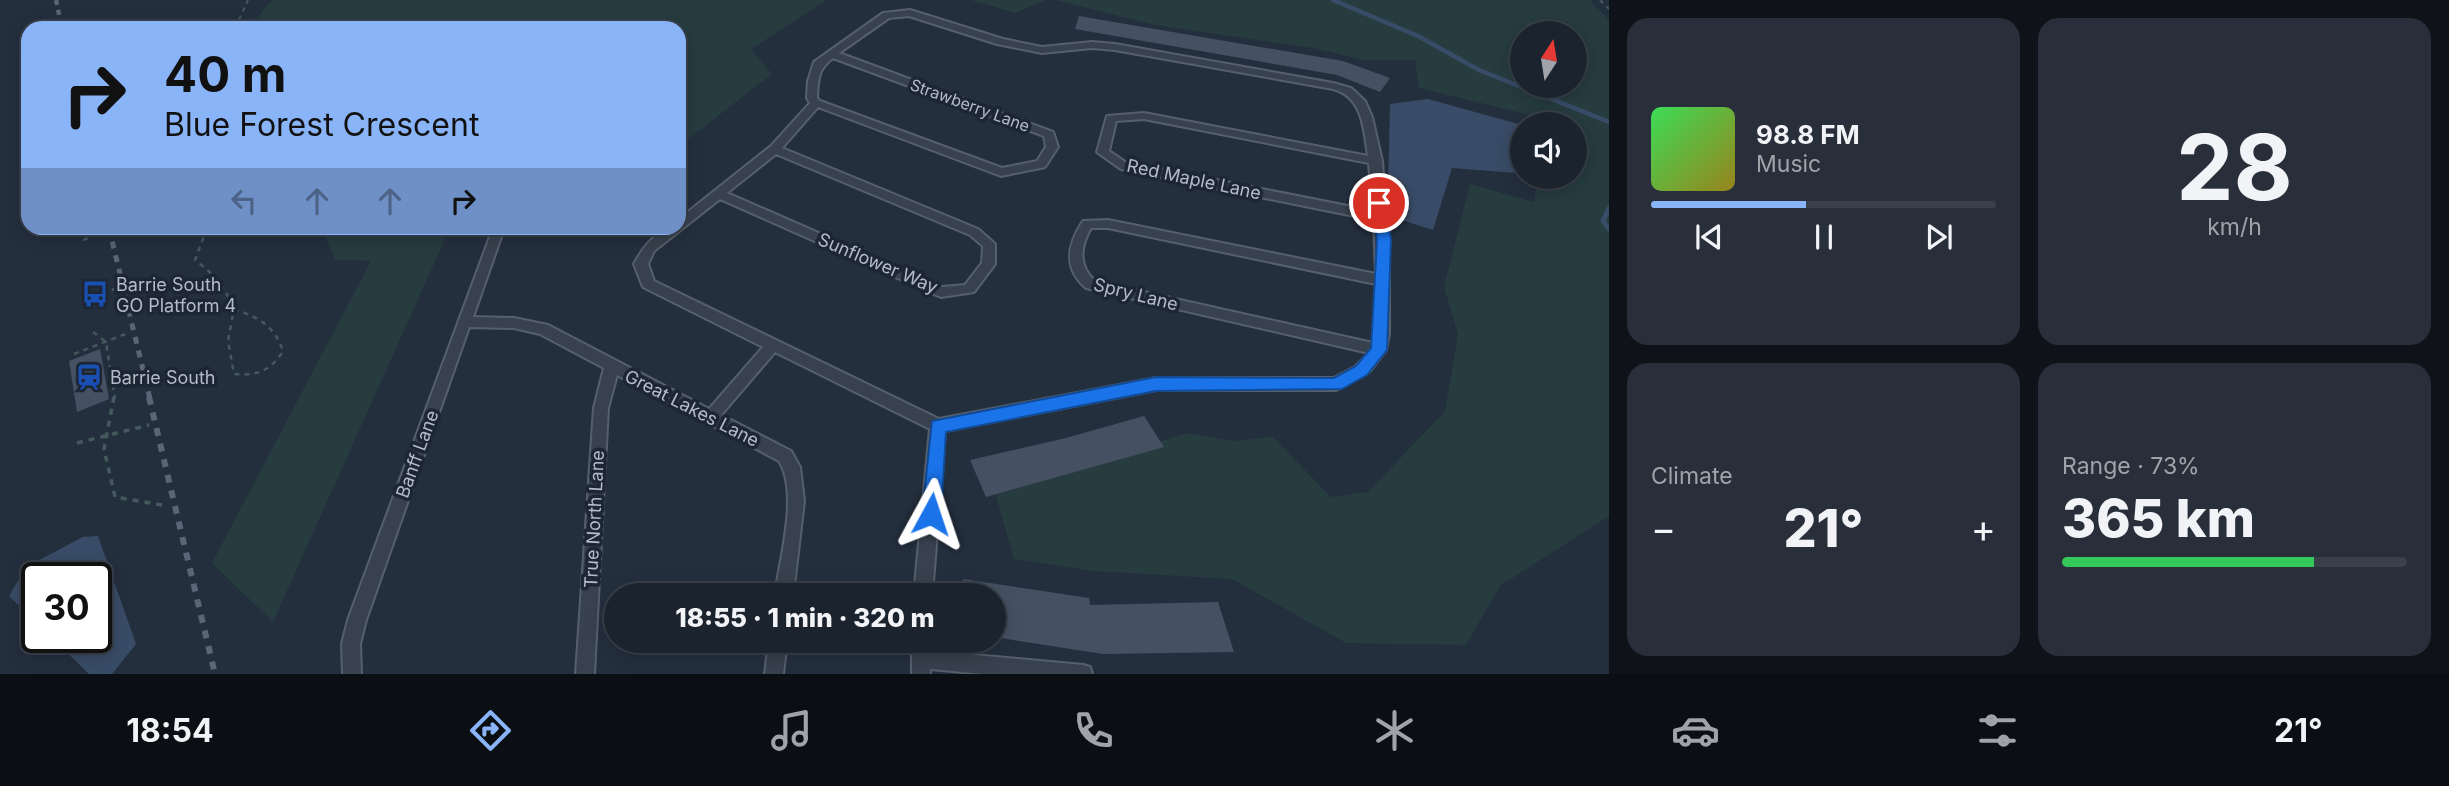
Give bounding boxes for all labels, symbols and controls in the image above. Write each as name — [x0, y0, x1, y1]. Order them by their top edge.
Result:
north arrow — [1510, 21, 1587, 98]
map controls — [1510, 21, 1587, 189]
text: 40 m — [164, 45, 287, 104]
icon: right — [49, 49, 140, 140]
street label: Strawberry Lane — [908, 74, 1032, 136]
text: Blue Forest Crescent — [164, 105, 479, 144]
button: sound — [1510, 112, 1587, 189]
text: 28 — [2176, 112, 2293, 222]
text: 98.8 FM — [1756, 119, 1860, 150]
text: Music — [1756, 150, 1821, 178]
street label: Red Maple Lane — [1125, 155, 1263, 203]
pin — [1349, 173, 1409, 233]
icon: left — [225, 182, 263, 220]
icon: ahead — [298, 182, 336, 220]
icon: ahead — [371, 182, 409, 220]
icon: right — [444, 182, 482, 220]
icon: arrive — [1360, 184, 1398, 222]
text: km/h — [2207, 213, 2262, 241]
icon: previous — [1690, 218, 1728, 256]
icon: pause — [1805, 218, 1843, 256]
icon: next — [1920, 218, 1958, 256]
street label: Sunflower Way — [815, 228, 941, 298]
street label: Spry Lane — [1092, 273, 1180, 315]
place label: Barrie South GO Platform 4 — [116, 274, 236, 316]
bus stop icon: Barrie South GO Platform 4 — [80, 279, 110, 309]
station icon: Barrie South — [74, 362, 104, 392]
street label: Great Lakes Lane — [621, 365, 763, 451]
place label: Barrie South — [110, 367, 215, 388]
street label: Banff Lane — [391, 407, 443, 501]
street label: True North Lane — [580, 450, 608, 588]
text: Range · 73% — [2062, 452, 2200, 480]
text: Climate — [1651, 462, 1733, 490]
position arrow — [894, 477, 968, 551]
text: 365 km — [2062, 487, 2255, 550]
text: 21° — [1783, 497, 1864, 560]
text: − — [1651, 505, 1676, 551]
text: + — [1971, 505, 1996, 551]
speed limit sign: 30 — [21, 562, 112, 653]
text: 18:55 · 1 min · 320 m — [675, 602, 935, 633]
icon: directions — [466, 706, 515, 755]
icon: music — [767, 706, 816, 755]
icon: phone — [1069, 706, 1118, 755]
icon: climate — [1370, 706, 1419, 755]
icon: car — [1671, 706, 1720, 755]
icon: filters — [1973, 706, 2022, 755]
text: 18:54 — [126, 711, 214, 750]
text: 21° — [2274, 711, 2323, 750]

